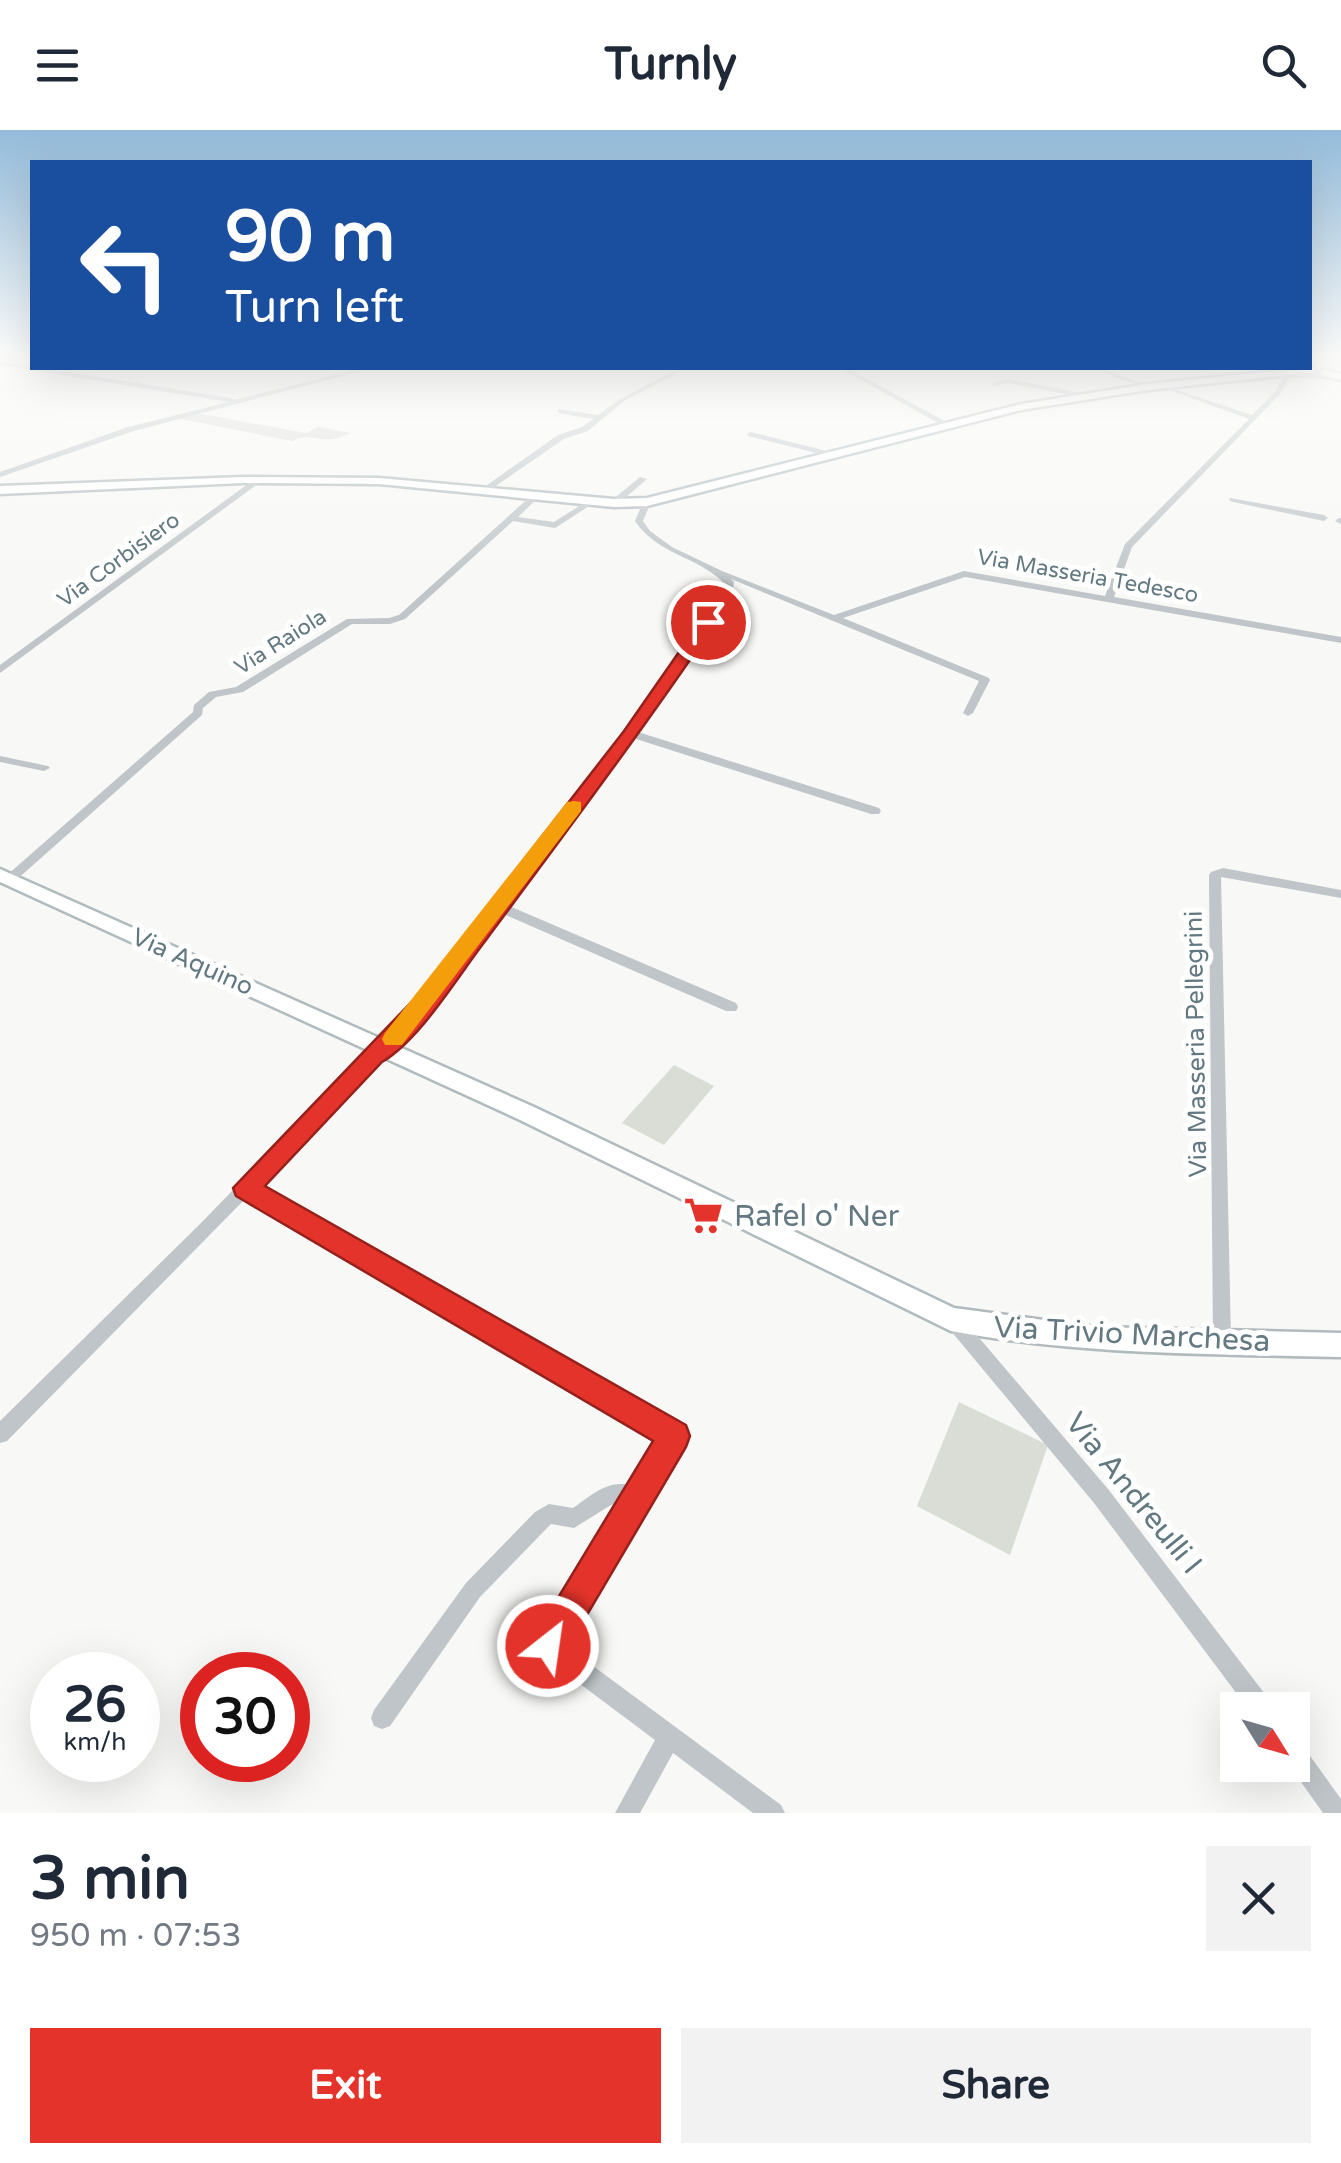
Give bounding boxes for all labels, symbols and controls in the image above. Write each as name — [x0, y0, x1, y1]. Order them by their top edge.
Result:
icon: menu — [30, 38, 85, 93]
text: Turnly — [604, 38, 737, 92]
icon: search — [1256, 38, 1311, 93]
text: 90 m — [225, 196, 395, 280]
icon: left — [60, 200, 190, 330]
text: Turn left — [225, 281, 404, 335]
street label: Via Corbisiero — [52, 507, 185, 613]
street label: Via Masseria Tedesco — [975, 544, 1200, 608]
pin — [666, 580, 751, 665]
icon: arrive — [681, 595, 736, 650]
street label: Via Raiola — [230, 603, 331, 680]
street label: Via Masseria Pellegrini — [1179, 910, 1213, 1178]
street label: Via Aquino — [127, 922, 258, 1002]
supermarket icon: Rafel o' Ner — [683, 1195, 725, 1237]
place label: Rafel o' Ner — [734, 1198, 900, 1235]
street label: Via Trivio Marchesa — [993, 1309, 1271, 1360]
street label: Via Andreulli I — [1057, 1405, 1210, 1582]
position arrow — [496, 1594, 600, 1698]
speed limit sign: 30 — [180, 1652, 310, 1782]
text: 26 — [64, 1675, 126, 1735]
north arrow — [1220, 1692, 1310, 1782]
map controls — [1220, 1692, 1310, 1782]
text: km/h — [64, 1727, 126, 1757]
text: 3 min — [30, 1843, 190, 1915]
button: close — [1206, 1846, 1311, 1951]
text: 950 m · 07:53 — [30, 1917, 242, 1955]
button: Exit — [30, 2028, 661, 2143]
button: Share — [681, 2028, 1311, 2143]

